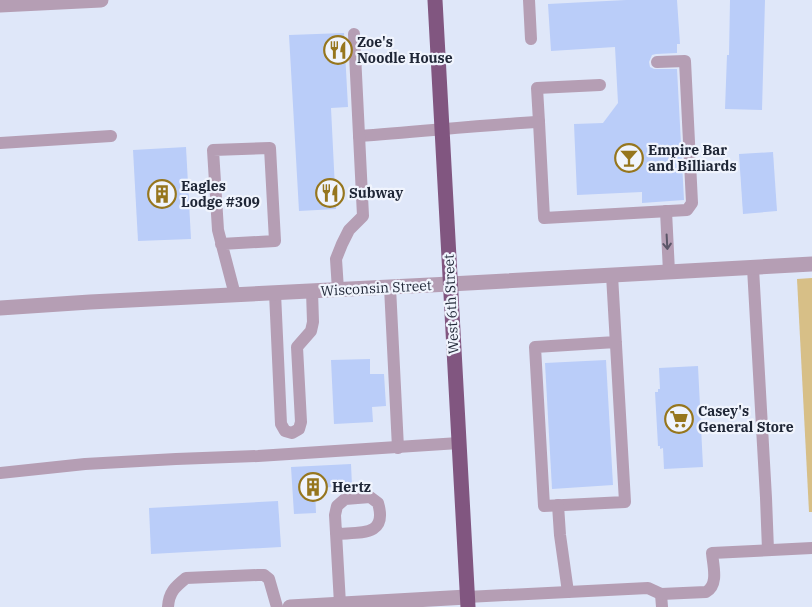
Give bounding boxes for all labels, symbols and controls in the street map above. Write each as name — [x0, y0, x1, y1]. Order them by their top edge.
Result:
place label: Zoe's Noodle House — [357, 33, 453, 67]
restaurant icon: Zoe's Noodle House — [323, 35, 353, 65]
place label: Empire Bar and Billiards — [648, 141, 737, 175]
bar icon: Empire Bar and Billiards — [614, 143, 644, 173]
place label: Eagles Lodge #309 — [181, 177, 260, 211]
restaurant icon: Subway — [315, 178, 345, 208]
building icon: Eagles Lodge #309 — [147, 179, 177, 209]
place label: Subway — [349, 184, 403, 202]
one-way arrow — [663, 233, 672, 249]
street label: West 6th Street — [439, 254, 463, 354]
street label: Wisconsin Street — [320, 276, 432, 300]
place label: Casey's General Store — [698, 402, 794, 436]
supermarket icon: Casey's General Store — [664, 404, 694, 434]
building icon: Hertz — [298, 472, 328, 502]
place label: Hertz — [332, 478, 371, 496]

